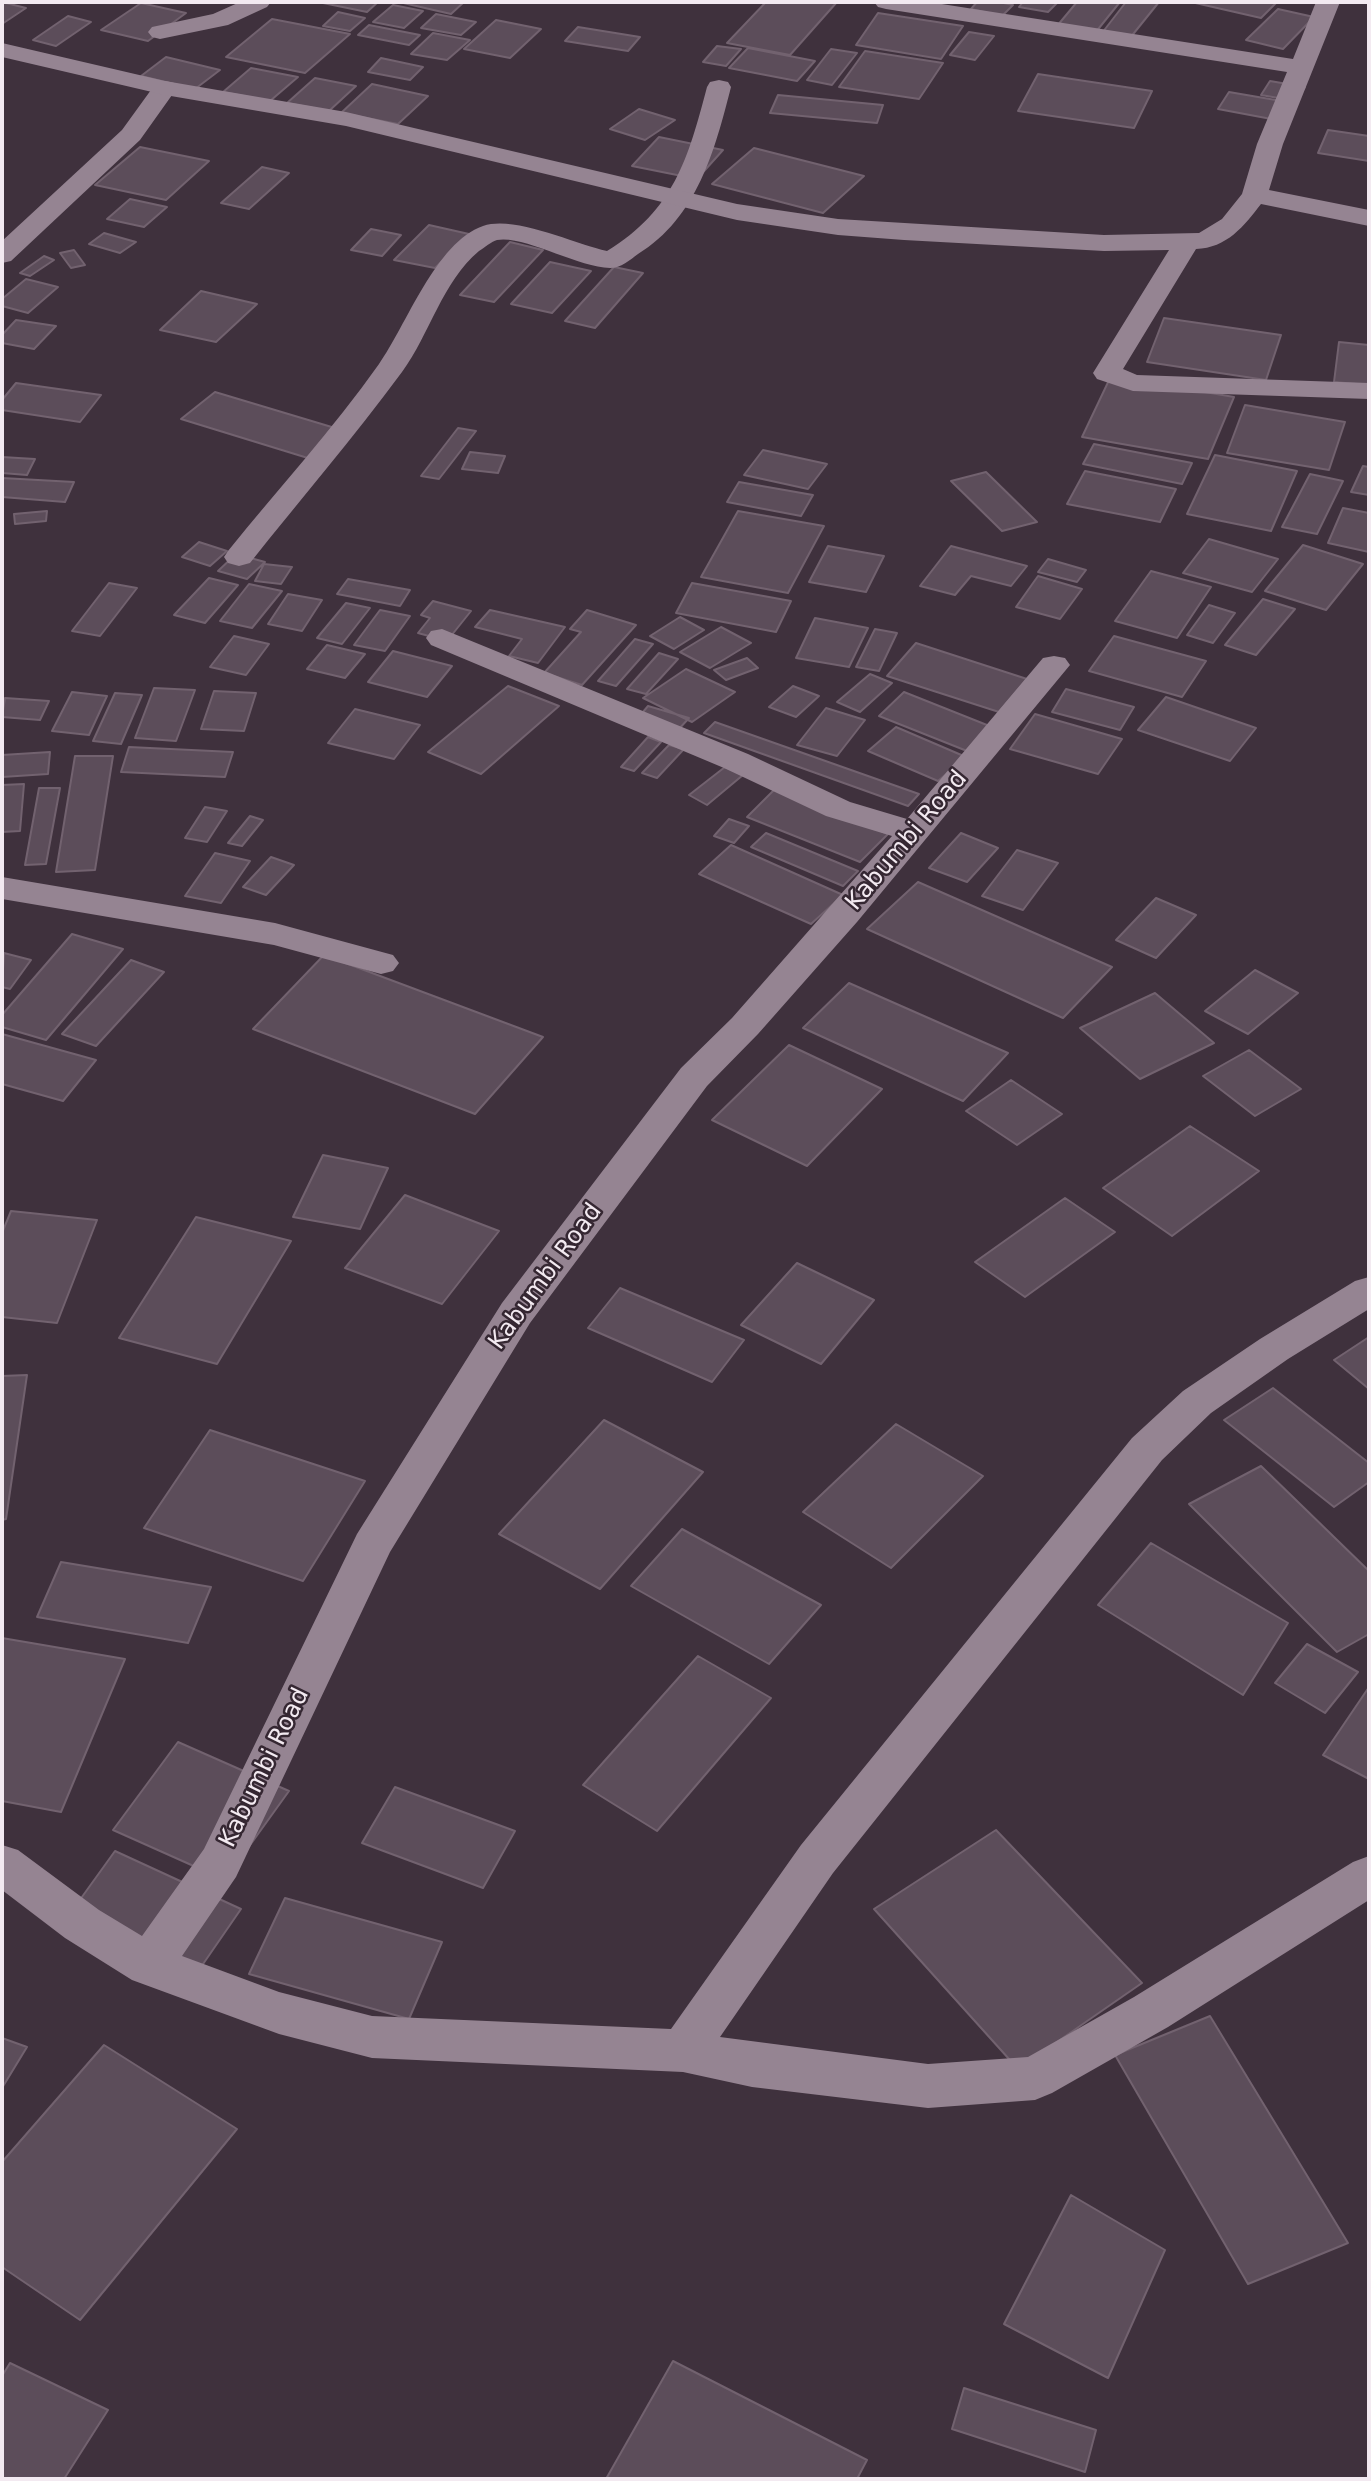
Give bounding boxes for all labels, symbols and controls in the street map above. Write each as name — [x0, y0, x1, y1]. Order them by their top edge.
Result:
street label: Kabumbi Road — [840, 765, 974, 917]
street label: Kabumbi Road — [483, 1198, 609, 1356]
street label: Kabumbi Road — [214, 1684, 316, 1852]

